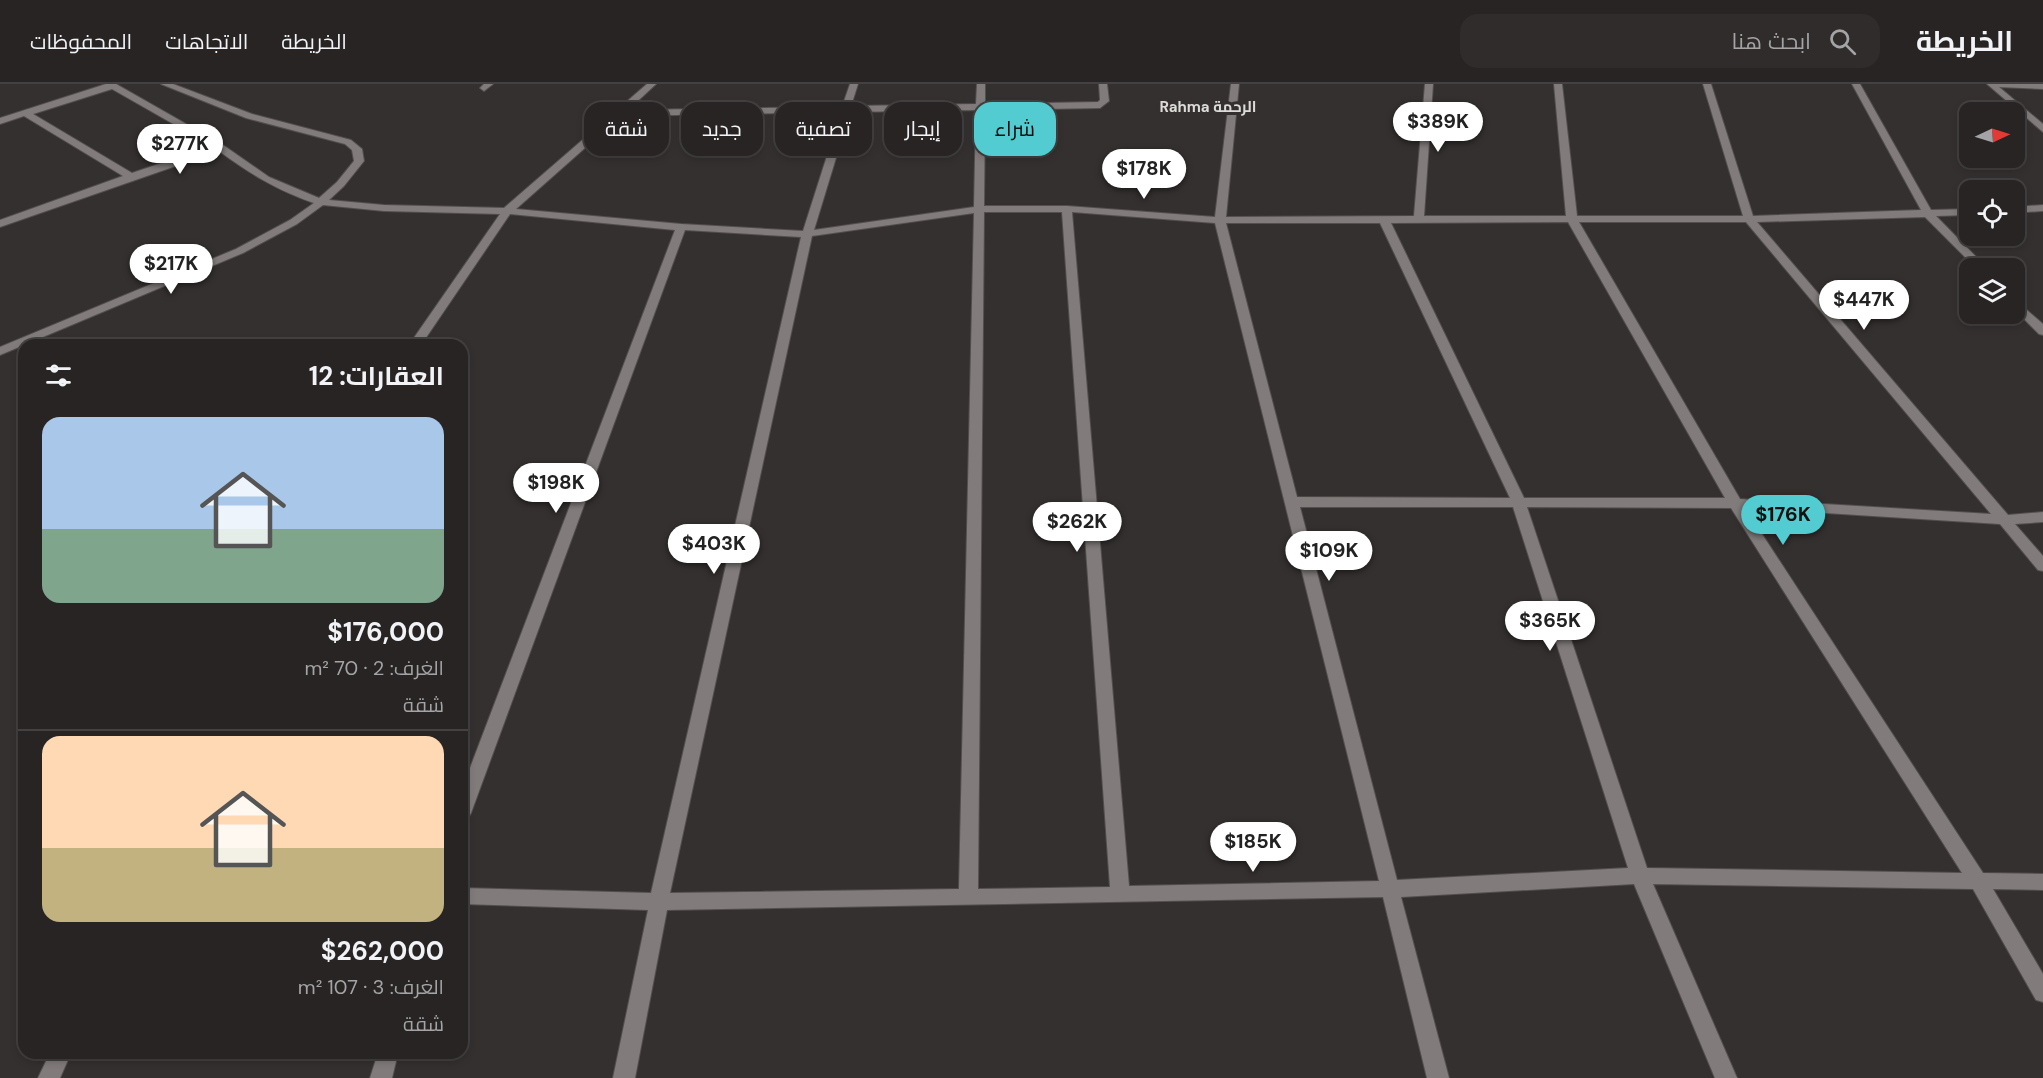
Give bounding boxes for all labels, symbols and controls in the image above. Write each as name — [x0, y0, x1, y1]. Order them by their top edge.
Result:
search box — [1460, 14, 1880, 68]
text: الخريطة — [1916, 23, 2013, 60]
icon: search — [1826, 25, 1859, 58]
text: ابحث هنا — [1732, 27, 1811, 56]
text: المحفوظات — [30, 28, 132, 56]
text: الاتجاهات — [165, 28, 248, 56]
text: الخريطة — [281, 28, 347, 56]
district label: Rahma الرحمة — [1160, 97, 1256, 117]
chip: شقة — [584, 102, 669, 156]
chip: جديد — [681, 102, 763, 156]
chip: تصفية — [775, 102, 872, 156]
chip: إيجار — [884, 102, 962, 156]
chip: شراء — [974, 102, 1056, 156]
pin: $389K — [1396, 102, 1480, 153]
north arrow — [1959, 102, 2025, 168]
map controls — [1959, 102, 2025, 324]
text: $389K — [1407, 108, 1469, 134]
pin: $277K — [138, 124, 222, 175]
text: $277K — [151, 130, 209, 156]
pin: $178K — [1102, 149, 1186, 200]
text: $178K — [1116, 155, 1172, 181]
button: locate — [1959, 180, 2025, 246]
pin: $217K — [129, 244, 213, 295]
text: $217K — [144, 250, 198, 276]
button: layers — [1959, 258, 2025, 324]
pin: $447K — [1822, 280, 1906, 331]
text: $447K — [1833, 286, 1895, 312]
icon: filters — [42, 359, 75, 392]
text: العقارات: 12 — [309, 359, 444, 393]
icon: home — [189, 456, 297, 564]
pin: $198K — [514, 463, 598, 514]
text: $198K — [527, 469, 585, 495]
pin: $176K — [1741, 495, 1825, 546]
text: $176K — [1755, 501, 1811, 527]
pin: $262K — [1035, 502, 1119, 553]
text: $262K — [1047, 508, 1107, 534]
pin: $403K — [672, 524, 756, 575]
text: $403K — [682, 530, 746, 556]
pin: $109K — [1287, 531, 1371, 582]
text: $109K — [1299, 537, 1359, 563]
pin: $365K — [1508, 601, 1592, 652]
text: $365K — [1519, 607, 1581, 633]
text: $176,000 — [327, 615, 444, 649]
text: الغرف: 2 · 70 m² — [304, 655, 444, 681]
text: شقة — [403, 692, 444, 718]
icon: home — [189, 775, 297, 883]
pin: $185K — [1211, 822, 1295, 873]
text: $185K — [1224, 828, 1282, 854]
text: $262,000 — [321, 934, 444, 968]
text: الغرف: 3 · 107 m² — [298, 974, 444, 1000]
text: شقة — [403, 1011, 444, 1037]

